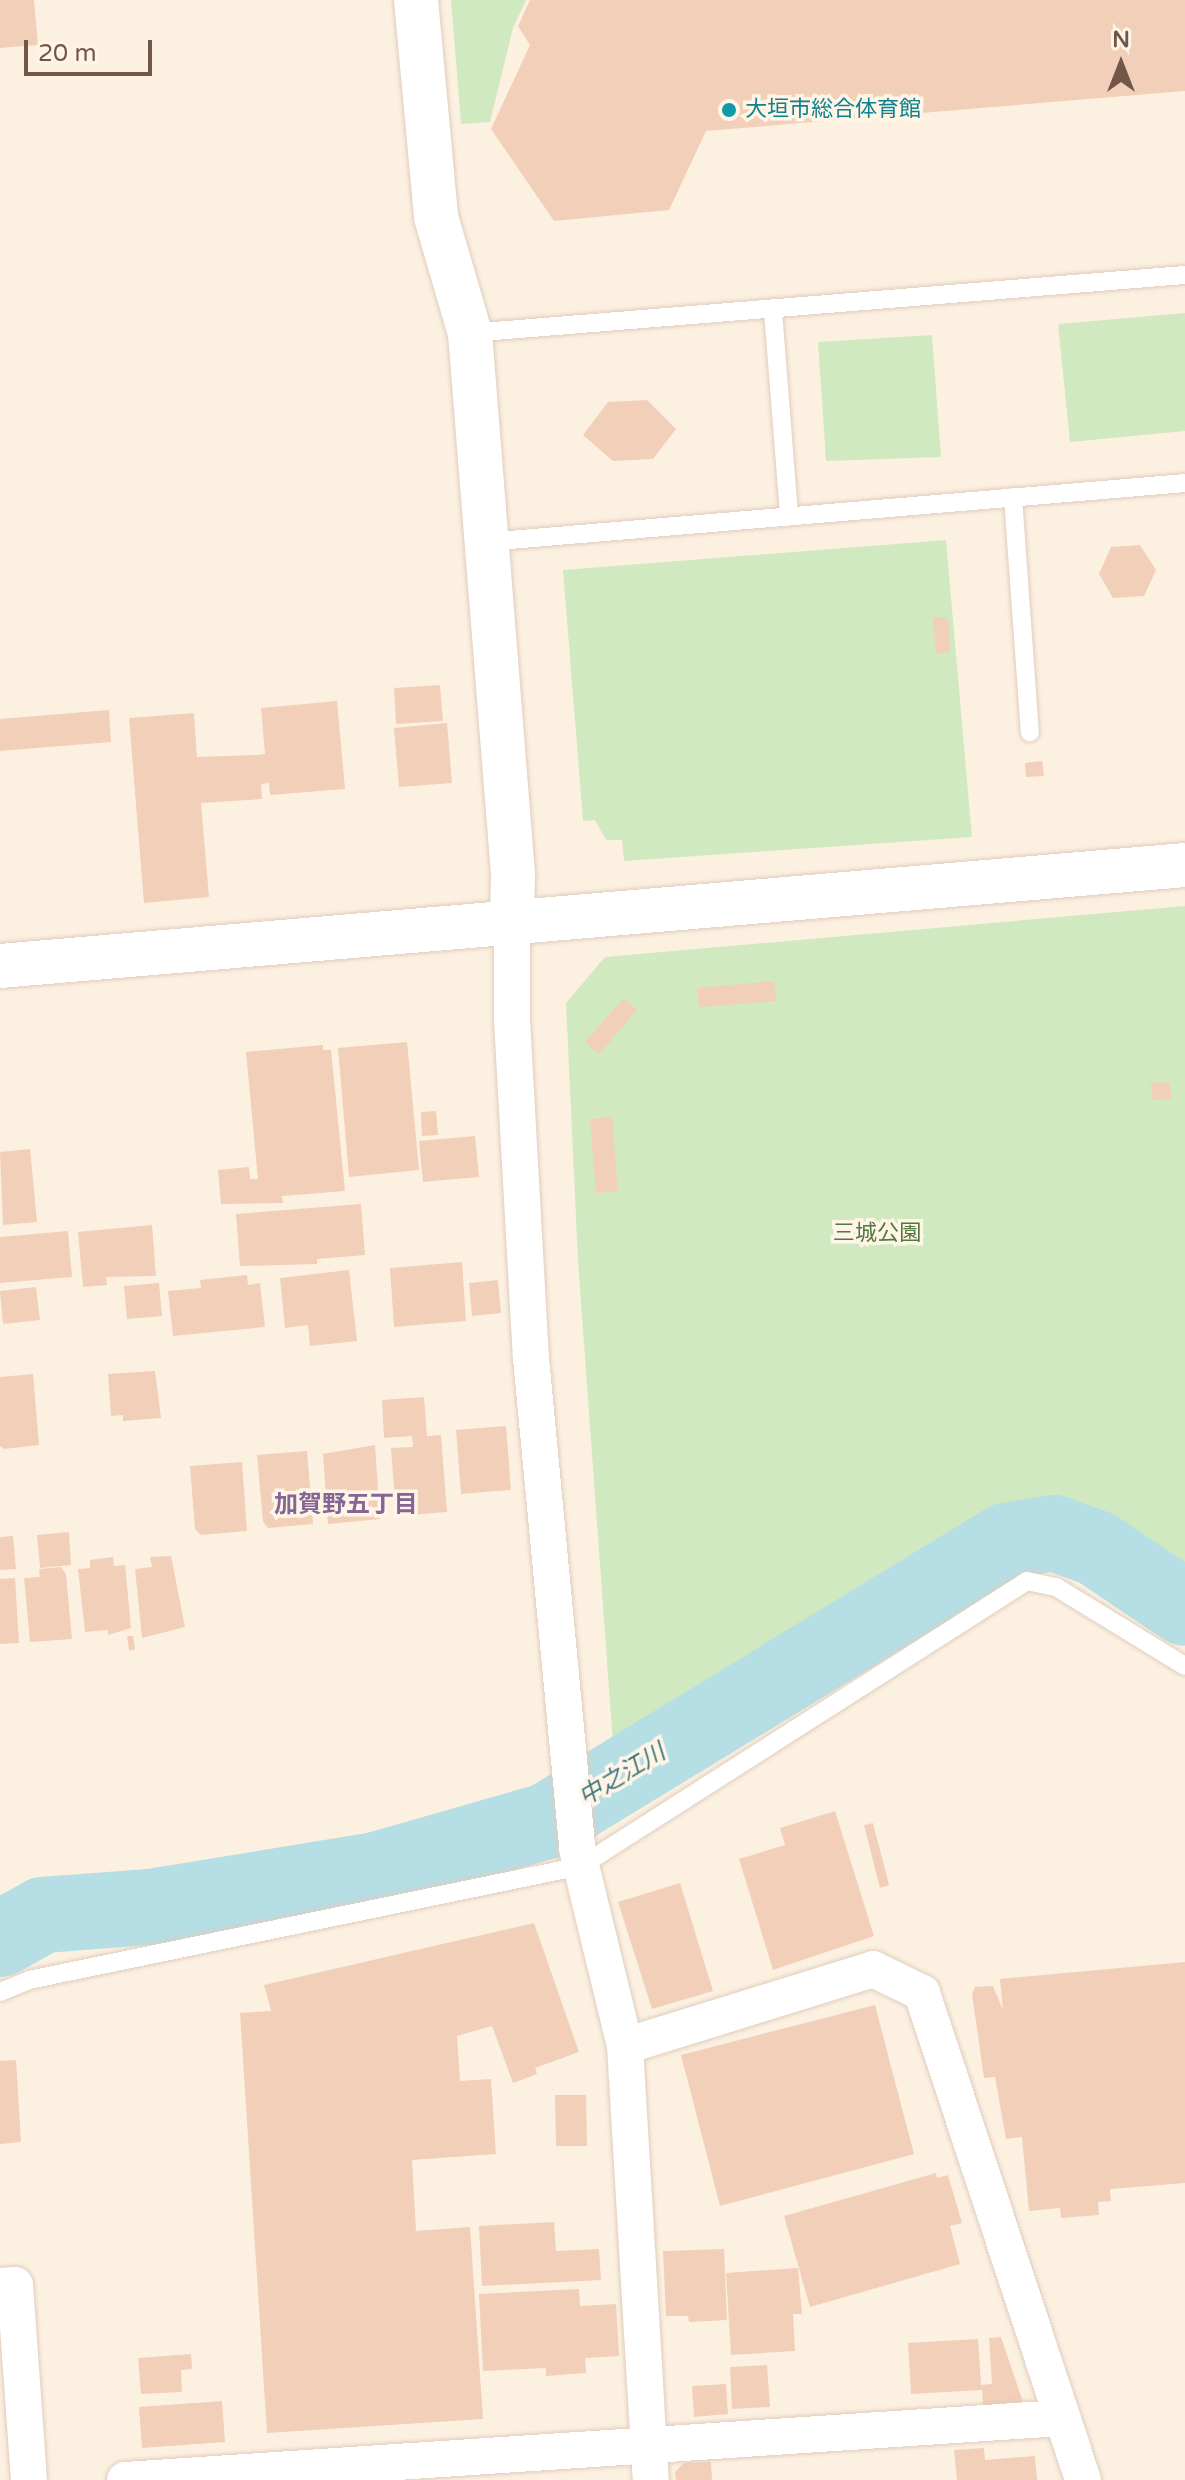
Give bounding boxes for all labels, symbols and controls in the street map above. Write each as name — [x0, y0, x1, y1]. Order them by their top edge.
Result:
scale bar — [28, 24, 156, 74]
north arrow — [1081, 24, 1161, 104]
text: N — [1112, 27, 1130, 53]
text: 20 m — [38, 39, 96, 68]
place label: 大垣市総合体育館 — [745, 97, 921, 123]
marker: 大垣市総合体育館 — [720, 101, 738, 119]
park label: 三城公園 — [833, 1221, 921, 1247]
district label: 加賀野五丁目 — [274, 1491, 418, 1519]
water label: 中之江川 — [573, 1738, 671, 1812]

